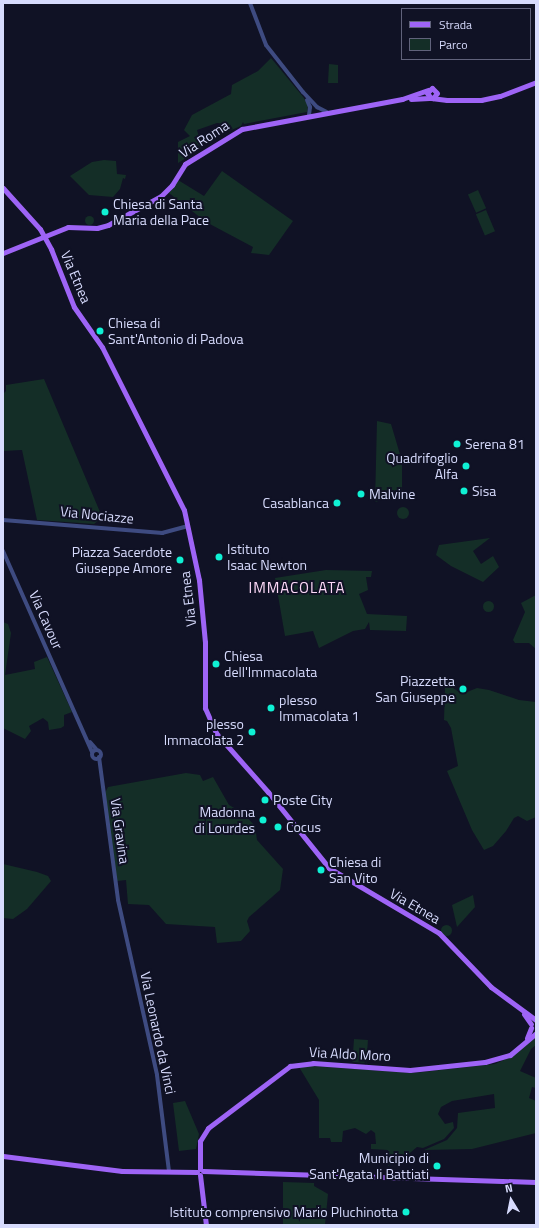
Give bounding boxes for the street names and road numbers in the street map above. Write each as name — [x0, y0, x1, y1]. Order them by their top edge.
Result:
street label: Via Roma — [176, 117, 232, 161]
street label: Via Etnea — [57, 248, 95, 306]
street label: Via Nociazze — [59, 503, 135, 527]
street label: Via Etnea — [176, 570, 200, 628]
street label: Via Cavour — [26, 588, 66, 652]
street label: Via Gravina — [107, 797, 133, 865]
street label: Via Etnea — [387, 885, 443, 927]
street label: Via Leonardo da Vinci — [137, 970, 179, 1096]
street label: Via Aldo Moro — [309, 1043, 391, 1065]

